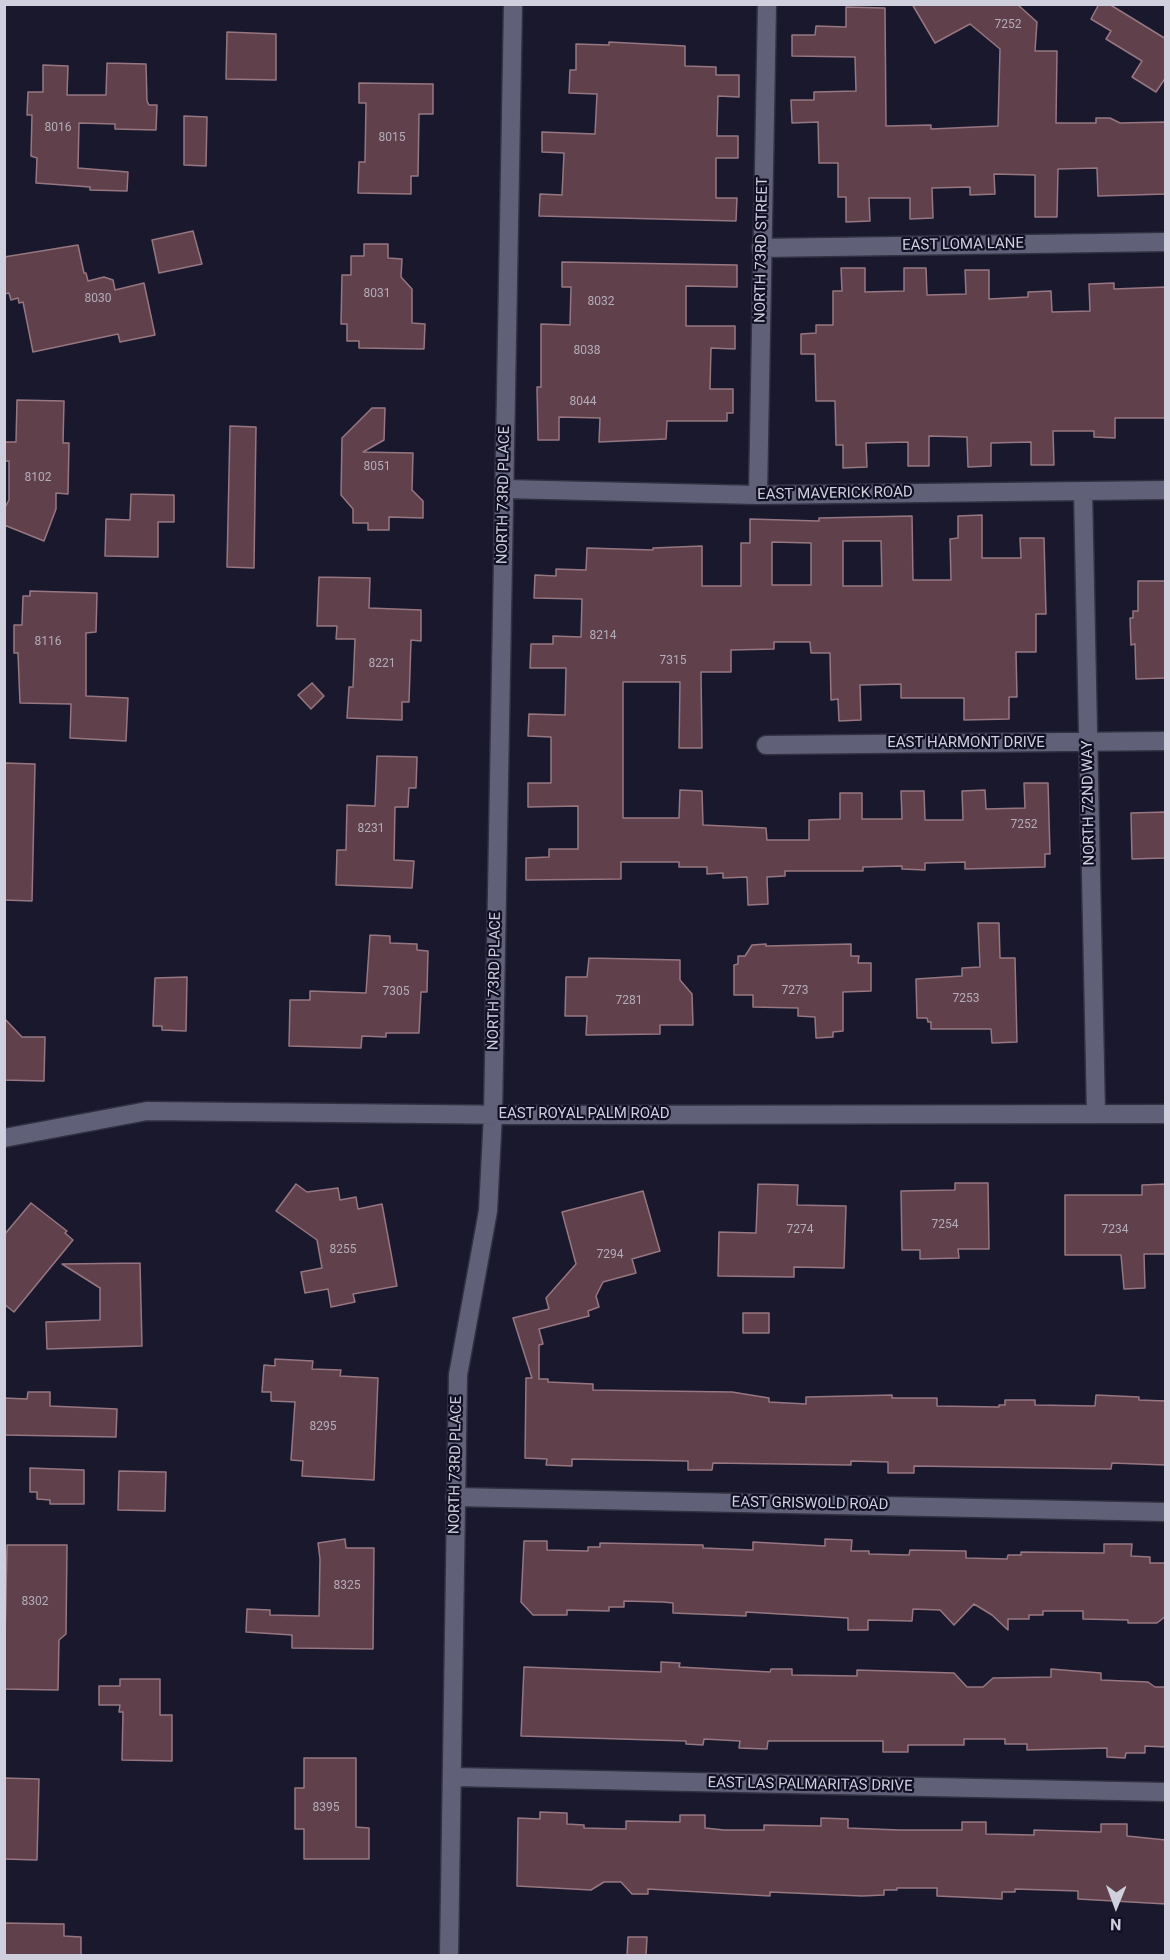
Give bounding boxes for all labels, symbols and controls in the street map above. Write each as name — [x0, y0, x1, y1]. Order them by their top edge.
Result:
house number: 7252 — [995, 18, 1021, 32]
house number: 8016 — [45, 121, 71, 135]
house number: 8015 — [379, 131, 405, 145]
street label: NORTH 73RD STREET — [752, 177, 772, 323]
street label: EAST LOMA LANE — [902, 235, 1024, 255]
house number: 8031 — [364, 287, 390, 301]
house number: 8030 — [85, 292, 111, 306]
house number: 8032 — [588, 295, 614, 309]
house number: 8038 — [574, 344, 600, 358]
house number: 8044 — [570, 395, 596, 409]
street label: NORTH 73RD PLACE — [494, 426, 514, 564]
house number: 8051 — [364, 460, 390, 474]
house number: 8102 — [25, 471, 51, 485]
street label: EAST MAVERICK ROAD — [757, 484, 913, 504]
house number: 8214 — [590, 629, 616, 643]
house number: 8116 — [35, 635, 61, 649]
house number: 7315 — [660, 654, 686, 668]
house number: 8221 — [369, 657, 395, 671]
street label: EAST HARMONT DRIVE — [887, 734, 1045, 752]
street label: NORTH 72ND WAY — [1079, 740, 1099, 866]
house number: 7252 — [1011, 818, 1037, 832]
house number: 8231 — [358, 822, 384, 836]
street label: NORTH 73RD PLACE — [485, 912, 505, 1050]
house number: 7273 — [782, 984, 808, 998]
house number: 7305 — [383, 985, 409, 999]
house number: 7253 — [953, 992, 979, 1006]
house number: 7281 — [616, 994, 642, 1008]
street label: EAST ROYAL PALM ROAD — [498, 1105, 670, 1123]
house number: 7254 — [932, 1218, 958, 1232]
house number: 7274 — [787, 1223, 813, 1237]
house number: 7234 — [1102, 1223, 1128, 1237]
house number: 8255 — [330, 1243, 356, 1257]
house number: 7294 — [597, 1248, 623, 1262]
street label: NORTH 73RD PLACE — [446, 1396, 466, 1534]
house number: 8295 — [310, 1420, 336, 1434]
street label: EAST GRISWOLD ROAD — [732, 1494, 888, 1514]
house number: 8325 — [334, 1579, 360, 1593]
house number: 8302 — [22, 1595, 48, 1609]
street label: EAST LAS PALMARITAS DRIVE — [707, 1774, 913, 1796]
house number: 8395 — [313, 1801, 339, 1815]
north arrow — [1086, 1876, 1146, 1936]
text: N — [1110, 1915, 1121, 1934]

